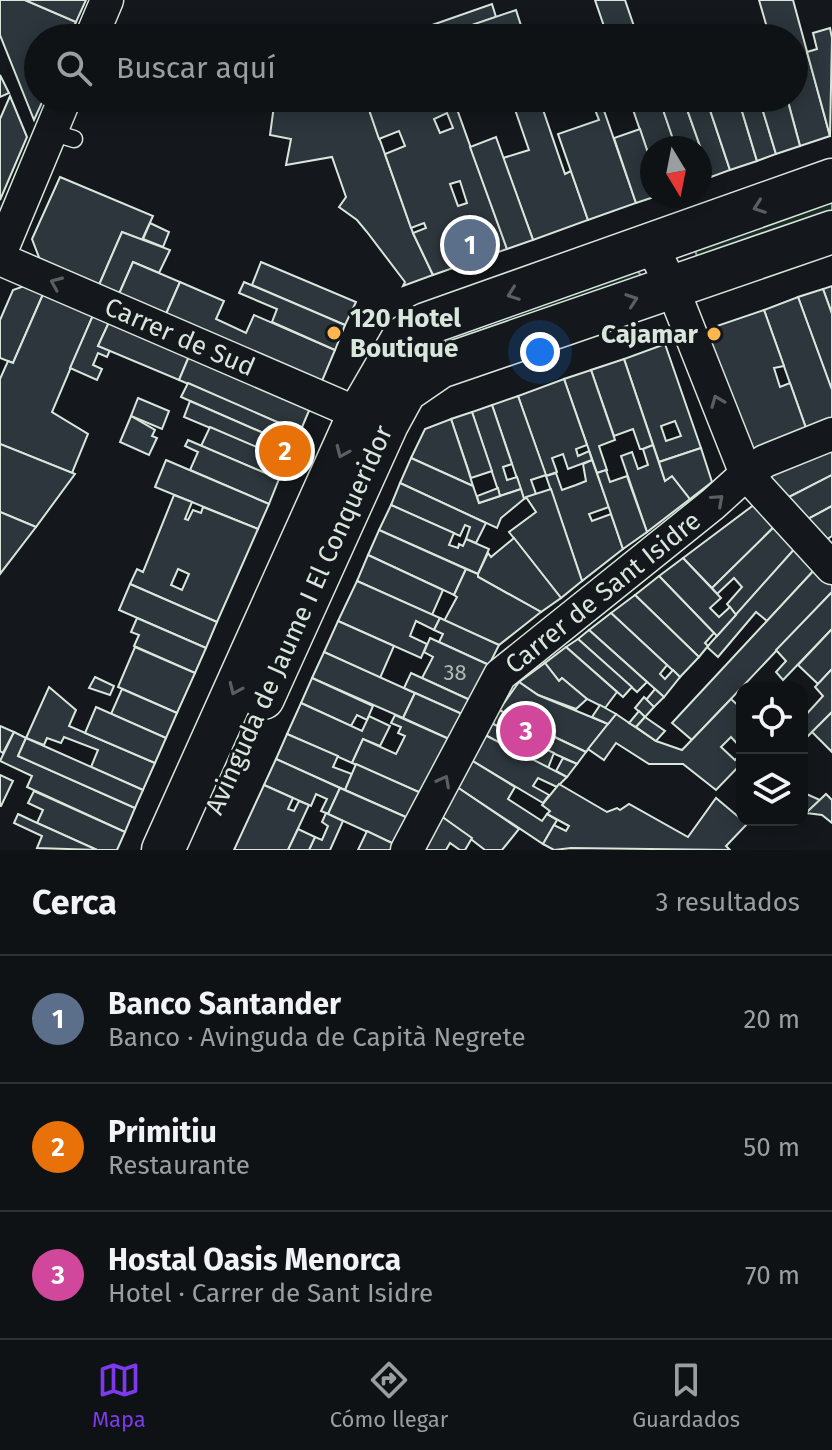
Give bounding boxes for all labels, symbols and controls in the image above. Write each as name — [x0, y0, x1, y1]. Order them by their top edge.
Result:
search box — [24, 24, 808, 112]
icon: search — [52, 46, 96, 90]
text: Buscar aquí — [116, 50, 276, 86]
north arrow — [640, 136, 712, 208]
one-way arrow — [752, 197, 766, 213]
pin: 1 — [444, 215, 496, 275]
one-way arrow — [50, 277, 64, 293]
one-way arrow — [507, 284, 521, 300]
street label: Carrer de Sud — [100, 291, 260, 383]
one-way arrow — [624, 294, 638, 310]
place label: 120 Hotel Boutique — [350, 303, 461, 364]
place label: Cajamar — [601, 319, 699, 350]
marker: 120 Hotel Boutique — [325, 324, 343, 342]
marker: Cajamar — [705, 325, 723, 343]
your location — [520, 332, 560, 372]
one-way arrow — [710, 395, 727, 409]
street label: Avinguda de Jaume I El Conqueridor — [199, 421, 399, 819]
pin: 2 — [259, 421, 311, 481]
one-way arrow — [336, 443, 352, 458]
one-way arrow — [709, 494, 723, 509]
street label: Carrer de Sant Isidre — [499, 505, 707, 680]
house number: 38 — [443, 659, 467, 686]
one-way arrow — [229, 680, 245, 695]
map controls — [736, 682, 808, 826]
button: locate — [736, 682, 808, 754]
pin: 3 — [500, 701, 552, 761]
button: layers — [736, 754, 808, 826]
one-way arrow — [434, 775, 449, 789]
text: Cerca — [32, 882, 117, 923]
text: 3 resultados — [656, 887, 800, 918]
text: Banco Santander — [108, 986, 341, 1022]
text: 1 — [52, 1004, 64, 1035]
text: 20 m — [743, 1004, 800, 1035]
text: Banco · Avinguda de Capità Negrete — [108, 1022, 526, 1053]
text: Primitiu — [108, 1114, 217, 1150]
text: 2 — [51, 1132, 65, 1163]
text: 50 m — [743, 1132, 800, 1163]
text: Restaurante — [108, 1150, 250, 1181]
text: Hostal Oasis Menorca — [108, 1242, 401, 1278]
text: 3 — [51, 1260, 65, 1291]
text: 70 m — [745, 1260, 800, 1291]
text: Hotel · Carrer de Sant Isidre — [108, 1278, 433, 1309]
tab: Mapa — [92, 1358, 146, 1433]
tab: Cómo llegar — [330, 1358, 448, 1433]
tab: Guardados — [632, 1358, 740, 1433]

